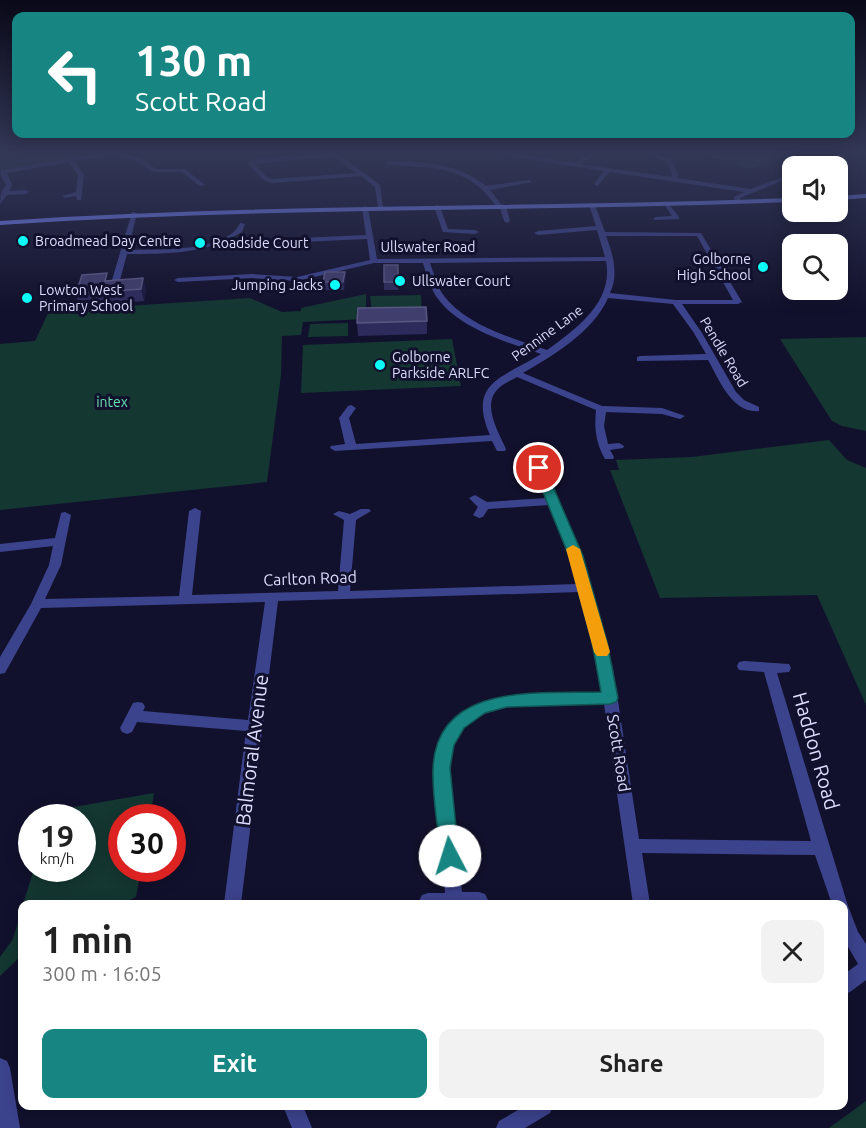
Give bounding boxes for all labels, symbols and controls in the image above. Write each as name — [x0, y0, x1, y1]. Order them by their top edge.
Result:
icon: left — [36, 36, 114, 114]
text: 130 m — [135, 37, 252, 84]
text: Scott Road — [135, 86, 267, 116]
map controls — [782, 156, 848, 300]
button: sound — [782, 156, 848, 222]
place label: Broadmead Day Centre — [35, 233, 181, 249]
marker: Broadmead Day Centre — [16, 234, 30, 248]
button: search — [782, 234, 848, 300]
place label: Roadside Court — [212, 235, 309, 251]
marker: Roadside Court — [193, 236, 207, 250]
street label: Ullswater Road — [380, 239, 476, 255]
place label: Golborne High School — [677, 251, 751, 283]
marker: Golborne High School — [756, 260, 770, 274]
place label: Ullswater Court — [412, 273, 511, 289]
marker: Ullswater Court — [393, 274, 407, 288]
place label: Jumping Jacks — [231, 277, 323, 293]
marker: Jumping Jacks — [328, 278, 342, 292]
place label: Lowton West Primary School — [39, 282, 133, 314]
marker: Lowton West Primary School — [20, 291, 34, 305]
street label: Pennine Lane — [508, 302, 586, 364]
street label: Pendle Road — [697, 314, 751, 390]
place label: Golborne Parkside ARLFC — [392, 349, 490, 381]
marker: Golborne Parkside ARLFC — [373, 358, 387, 372]
park label: intex — [96, 394, 128, 410]
pin — [513, 442, 564, 493]
icon: arrive — [522, 451, 555, 484]
street label: Carlton Road — [263, 567, 357, 589]
street label: Balmoral Avenue — [231, 673, 272, 827]
street label: Haddon Road — [789, 689, 844, 812]
street label: Scott Road — [604, 713, 634, 793]
speed limit sign: 30 — [108, 804, 186, 882]
text: 19 — [40, 819, 74, 853]
position arrow — [418, 824, 482, 888]
text: km/h — [40, 850, 74, 867]
text: 1 min — [42, 919, 133, 960]
button: close — [761, 920, 824, 983]
text: 300 m · 16:05 — [42, 962, 162, 985]
button: Exit — [42, 1029, 427, 1098]
button: Share — [439, 1029, 824, 1098]

